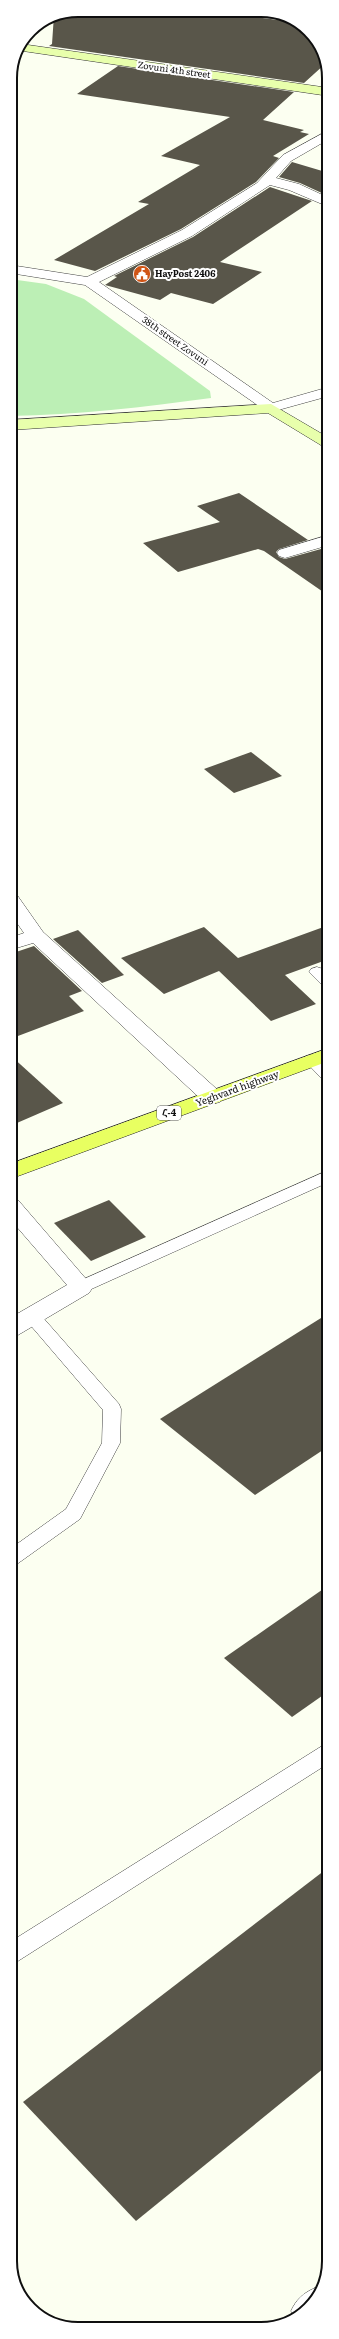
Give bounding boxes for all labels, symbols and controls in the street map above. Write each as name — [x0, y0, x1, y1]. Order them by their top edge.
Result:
street label: Zovuni 4th street — [137, 57, 212, 81]
public building icon: HayPost 2406 — [132, 264, 152, 284]
place label: HayPost 2406 — [155, 266, 215, 280]
street label: 38th street Zovuni — [139, 312, 212, 368]
street label: Yeghvard highway — [193, 1065, 281, 1110]
road number: Հ-4 — [157, 1106, 181, 1120]

